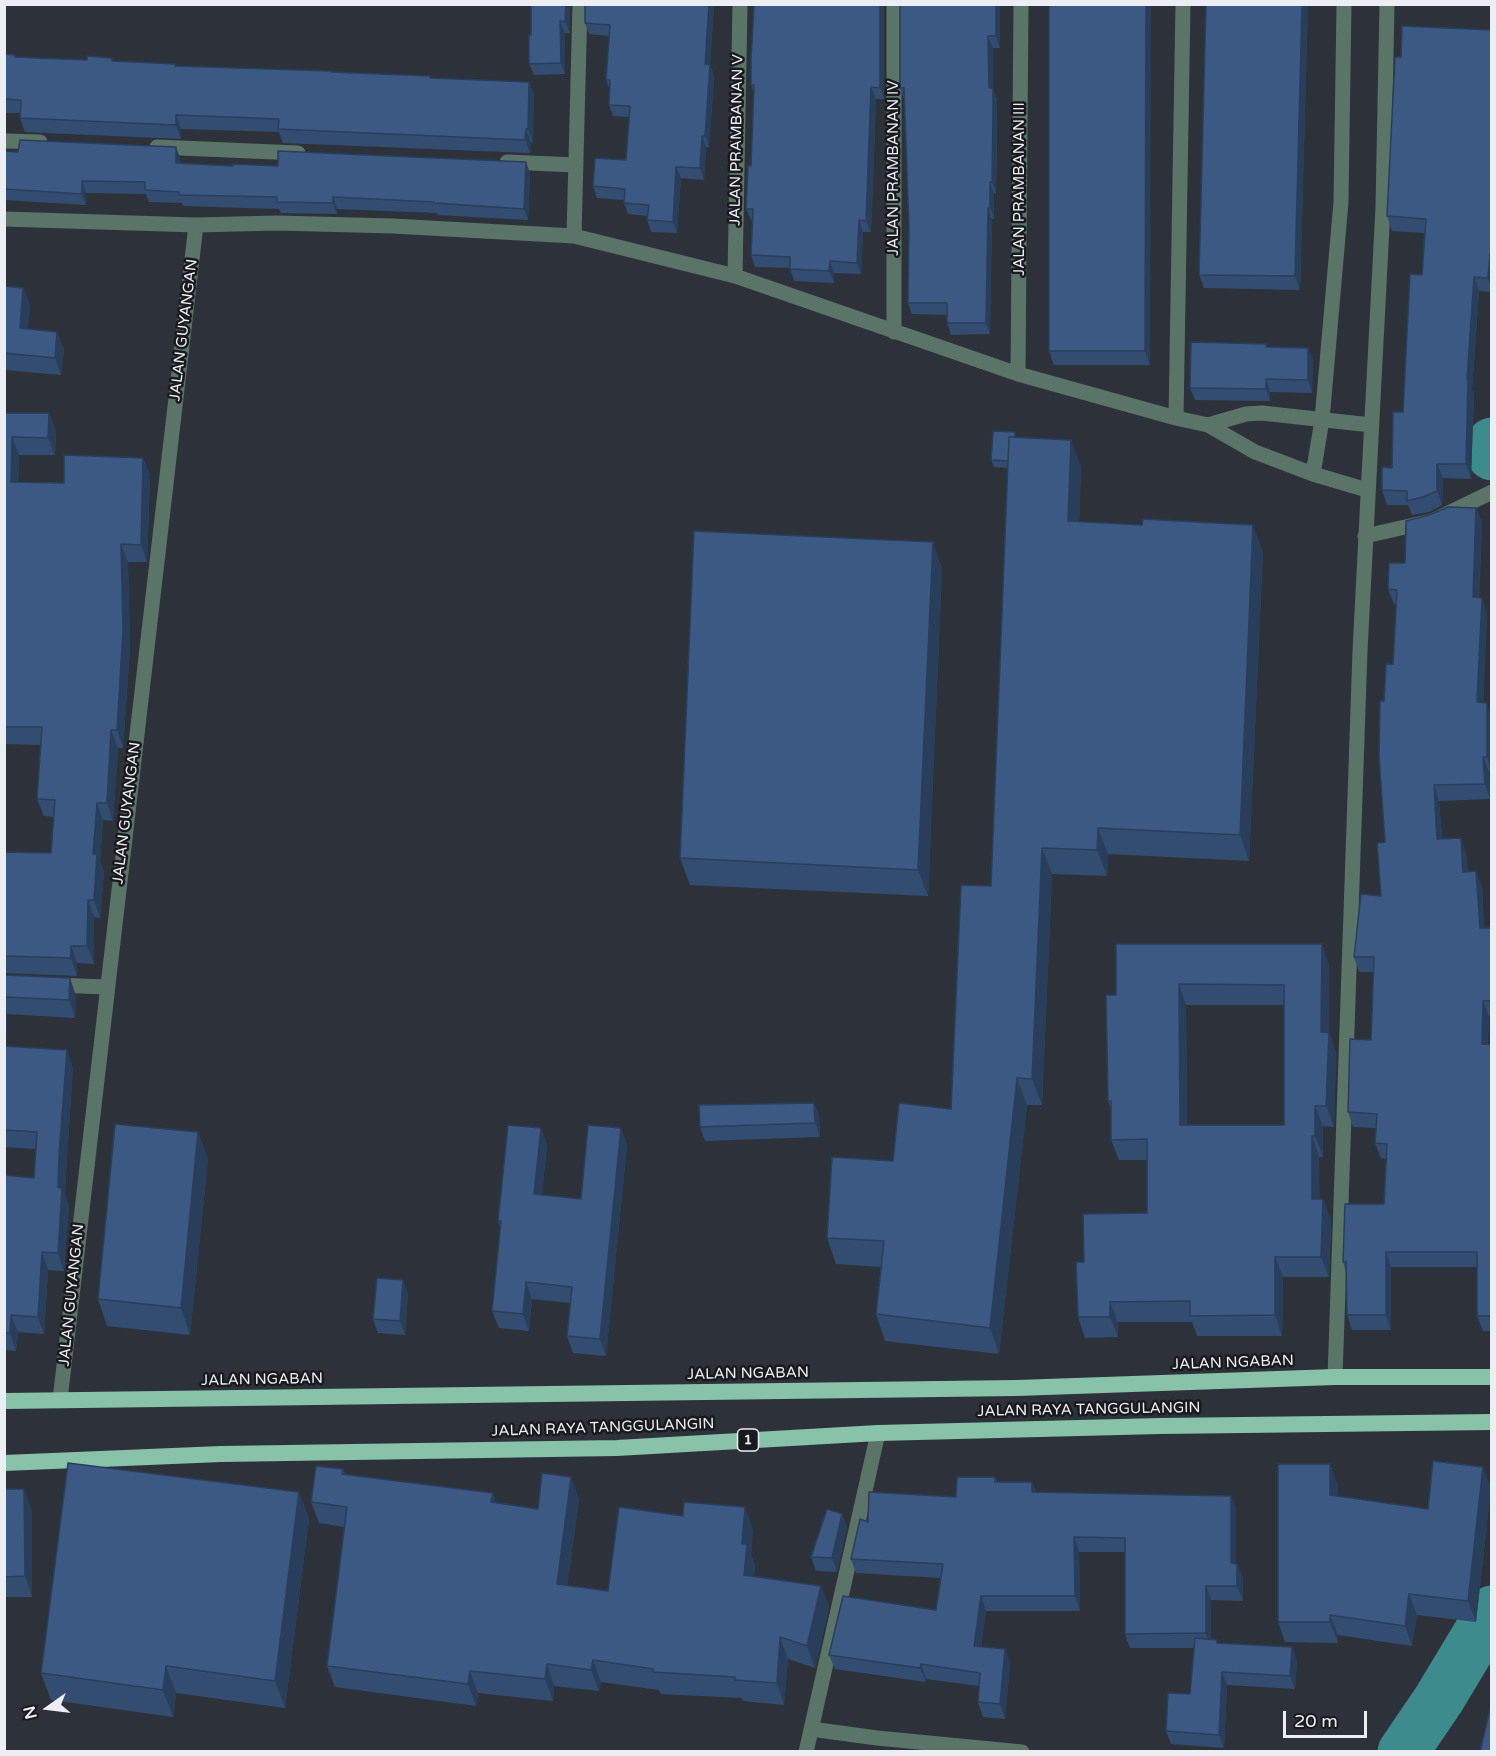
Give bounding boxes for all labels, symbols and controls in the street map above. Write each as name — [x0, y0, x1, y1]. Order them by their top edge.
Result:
street label: JALAN PRAMBANAN V — [727, 54, 747, 226]
street label: JALAN PRAMBANAN IV — [885, 80, 903, 256]
street label: JALAN PRAMBANAN III — [1011, 102, 1029, 276]
street label: JALAN GUYANGAN — [166, 258, 202, 402]
street label: JALAN GUYANGAN — [109, 741, 145, 885]
street label: JALAN GUYANGAN — [56, 1223, 88, 1367]
street label: JALAN NGABAN — [1172, 1352, 1294, 1374]
street label: JALAN NGABAN — [687, 1364, 809, 1384]
street label: JALAN NGABAN — [201, 1370, 323, 1390]
street label: JALAN RAYA TANGGULANGIN — [977, 1399, 1201, 1421]
street label: JALAN RAYA TANGGULANGIN — [491, 1415, 715, 1441]
road number: 1 — [738, 1429, 758, 1451]
north arrow — [18, 1678, 78, 1738]
scale bar — [1286, 1699, 1370, 1737]
text: N — [19, 1704, 42, 1721]
text: 20 m — [1294, 1710, 1338, 1732]

